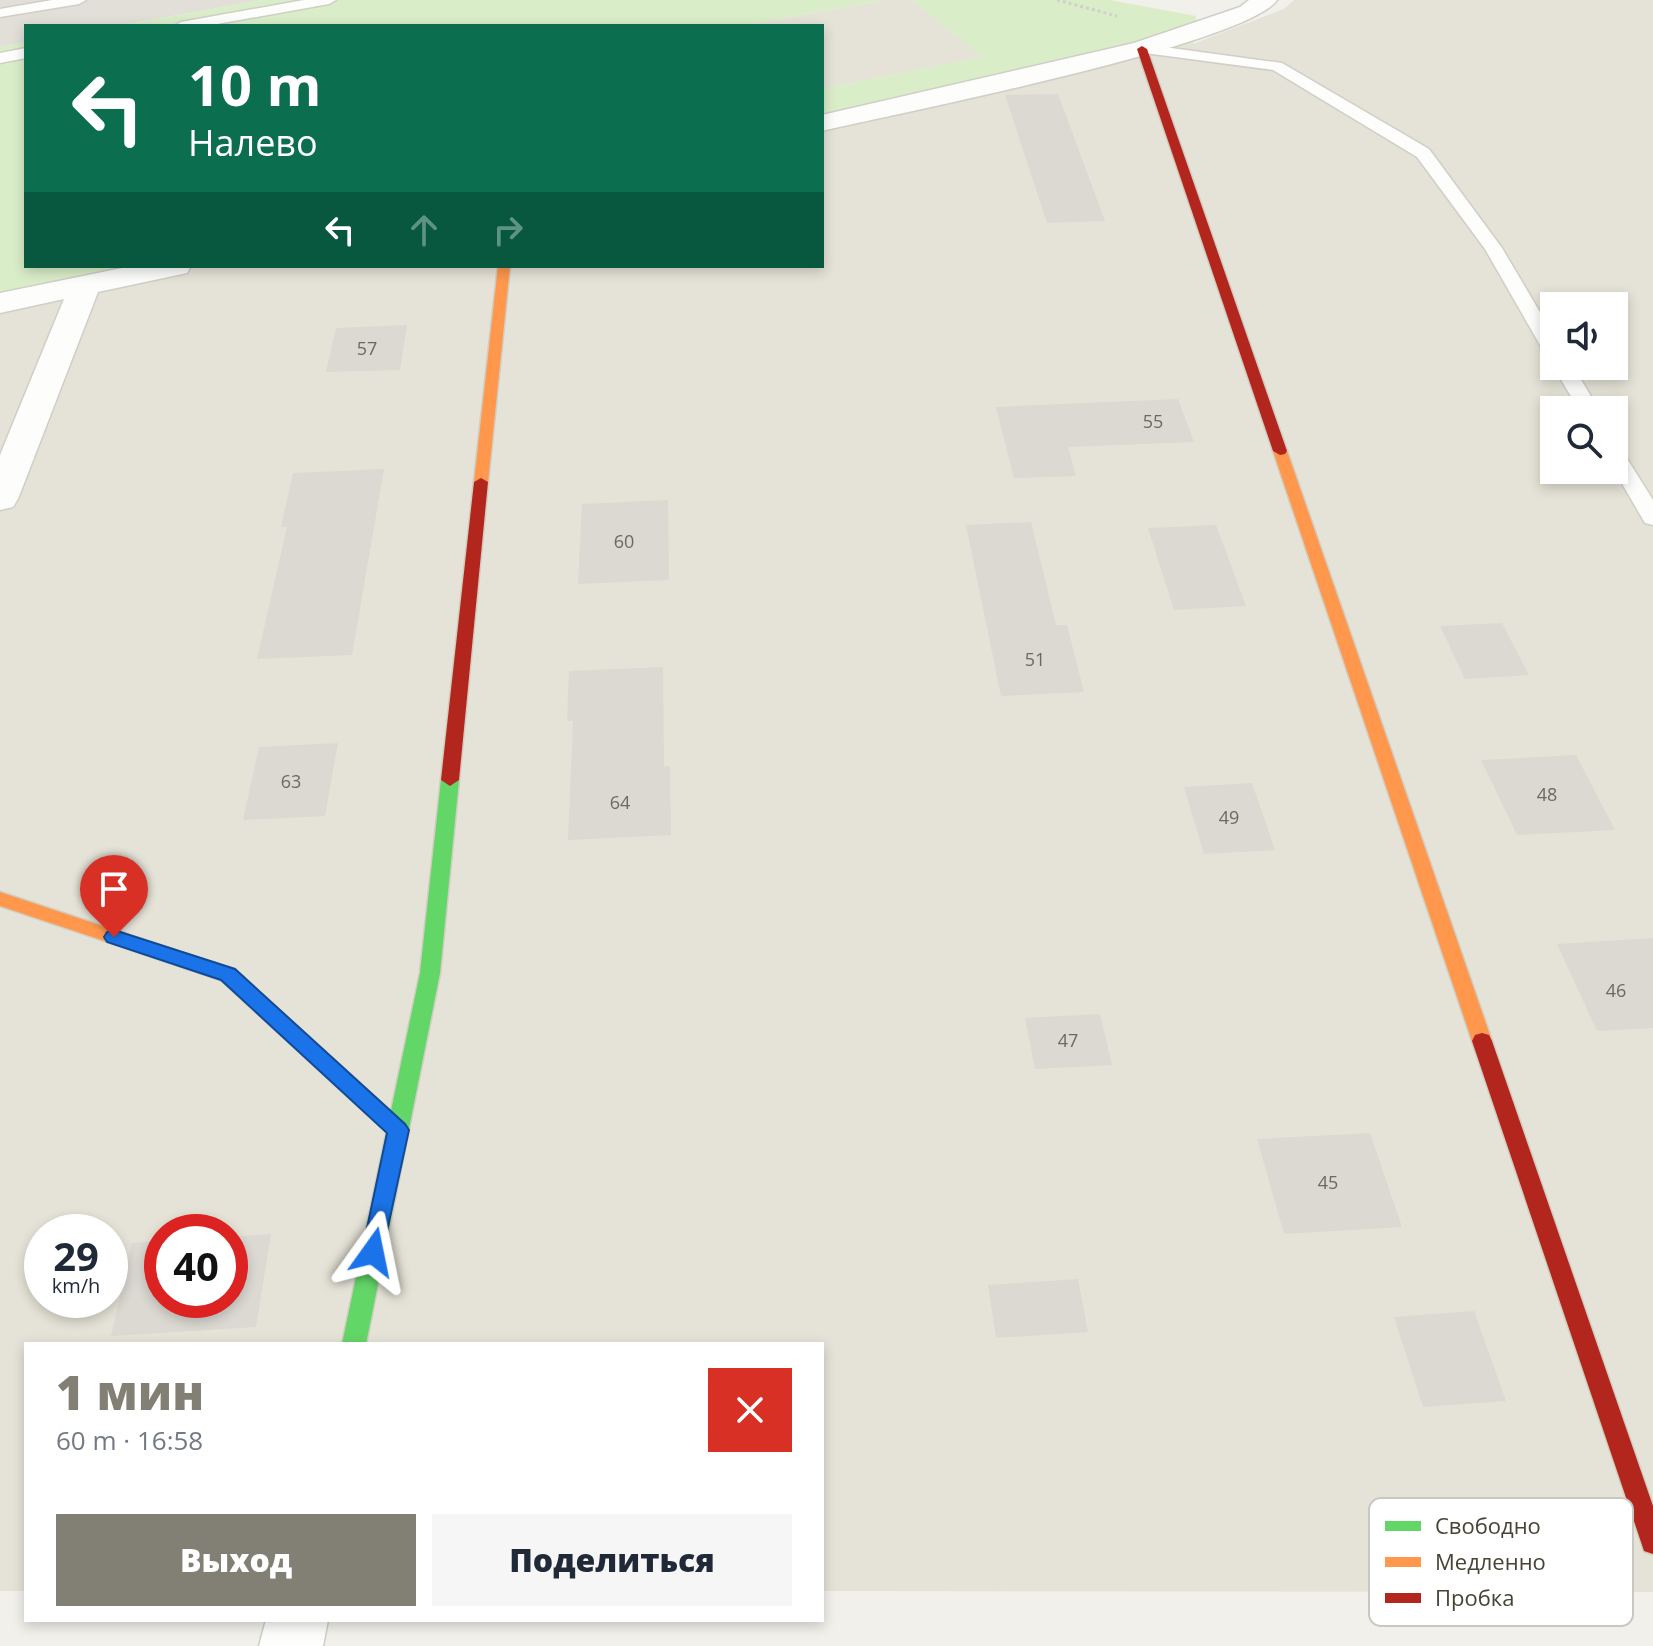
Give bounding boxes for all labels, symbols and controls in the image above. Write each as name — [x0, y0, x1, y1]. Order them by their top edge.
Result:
text: 10 m — [188, 46, 322, 122]
icon: left — [56, 56, 160, 160]
text: Налево — [188, 118, 318, 167]
icon: left — [318, 208, 362, 252]
icon: ahead — [402, 208, 446, 252]
icon: right — [486, 208, 530, 252]
map controls — [1540, 292, 1628, 484]
button: sound — [1540, 292, 1628, 380]
house number: 57 — [357, 336, 377, 360]
button: search — [1540, 396, 1628, 484]
house number: 55 — [1143, 409, 1163, 433]
house number: 60 — [614, 529, 634, 553]
house number: 51 — [1025, 647, 1045, 671]
house number: 63 — [281, 769, 301, 793]
house number: 48 — [1537, 782, 1557, 806]
house number: 64 — [610, 790, 630, 814]
house number: 49 — [1219, 805, 1239, 829]
pin — [80, 855, 148, 937]
icon: arrive — [92, 867, 136, 911]
house number: 46 — [1606, 978, 1626, 1002]
house number: 47 — [1058, 1028, 1078, 1052]
house number: 45 — [1318, 1170, 1338, 1194]
position arrow — [331, 1210, 415, 1294]
speed limit sign: 40 — [144, 1214, 248, 1318]
text: 29 — [53, 1228, 99, 1283]
text: km/h — [52, 1272, 100, 1299]
text: 1 мин — [56, 1359, 204, 1424]
button: close — [708, 1368, 792, 1452]
text: 60 m · 16:58 — [56, 1422, 203, 1458]
legend — [1369, 1498, 1633, 1626]
text: Свободно — [1435, 1510, 1541, 1540]
button: Выход — [56, 1514, 416, 1606]
button: Поделиться — [432, 1514, 792, 1606]
text: Медленно — [1435, 1546, 1546, 1576]
text: Пробка — [1435, 1582, 1514, 1612]

